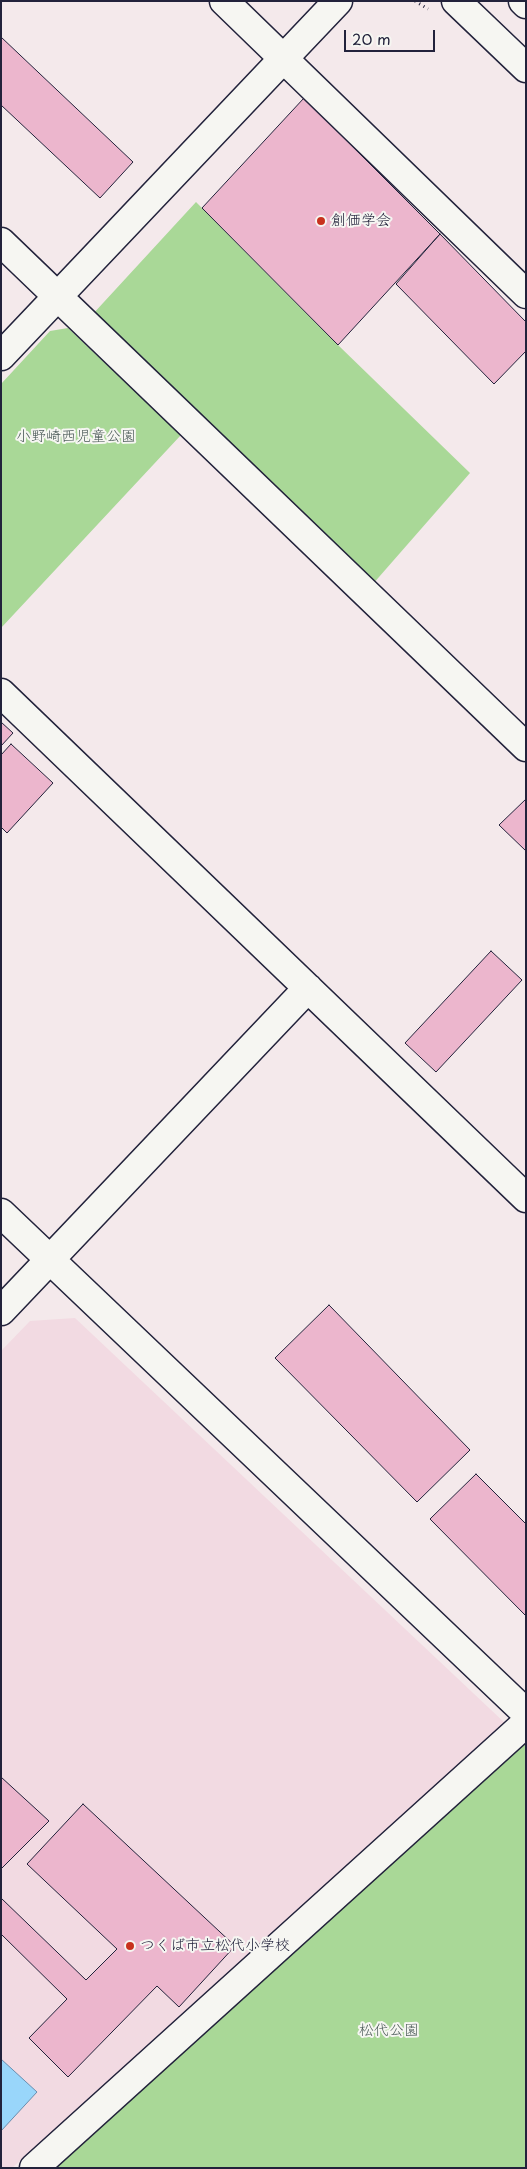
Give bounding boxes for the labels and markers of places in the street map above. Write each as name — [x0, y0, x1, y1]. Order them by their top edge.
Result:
place label: 創価学会 — [331, 212, 391, 230]
marker: 創価学会 — [315, 215, 327, 227]
place label: つくば市立松代小学校 — [140, 1937, 290, 1955]
marker: つくば市立松代小学校 — [124, 1940, 136, 1952]

